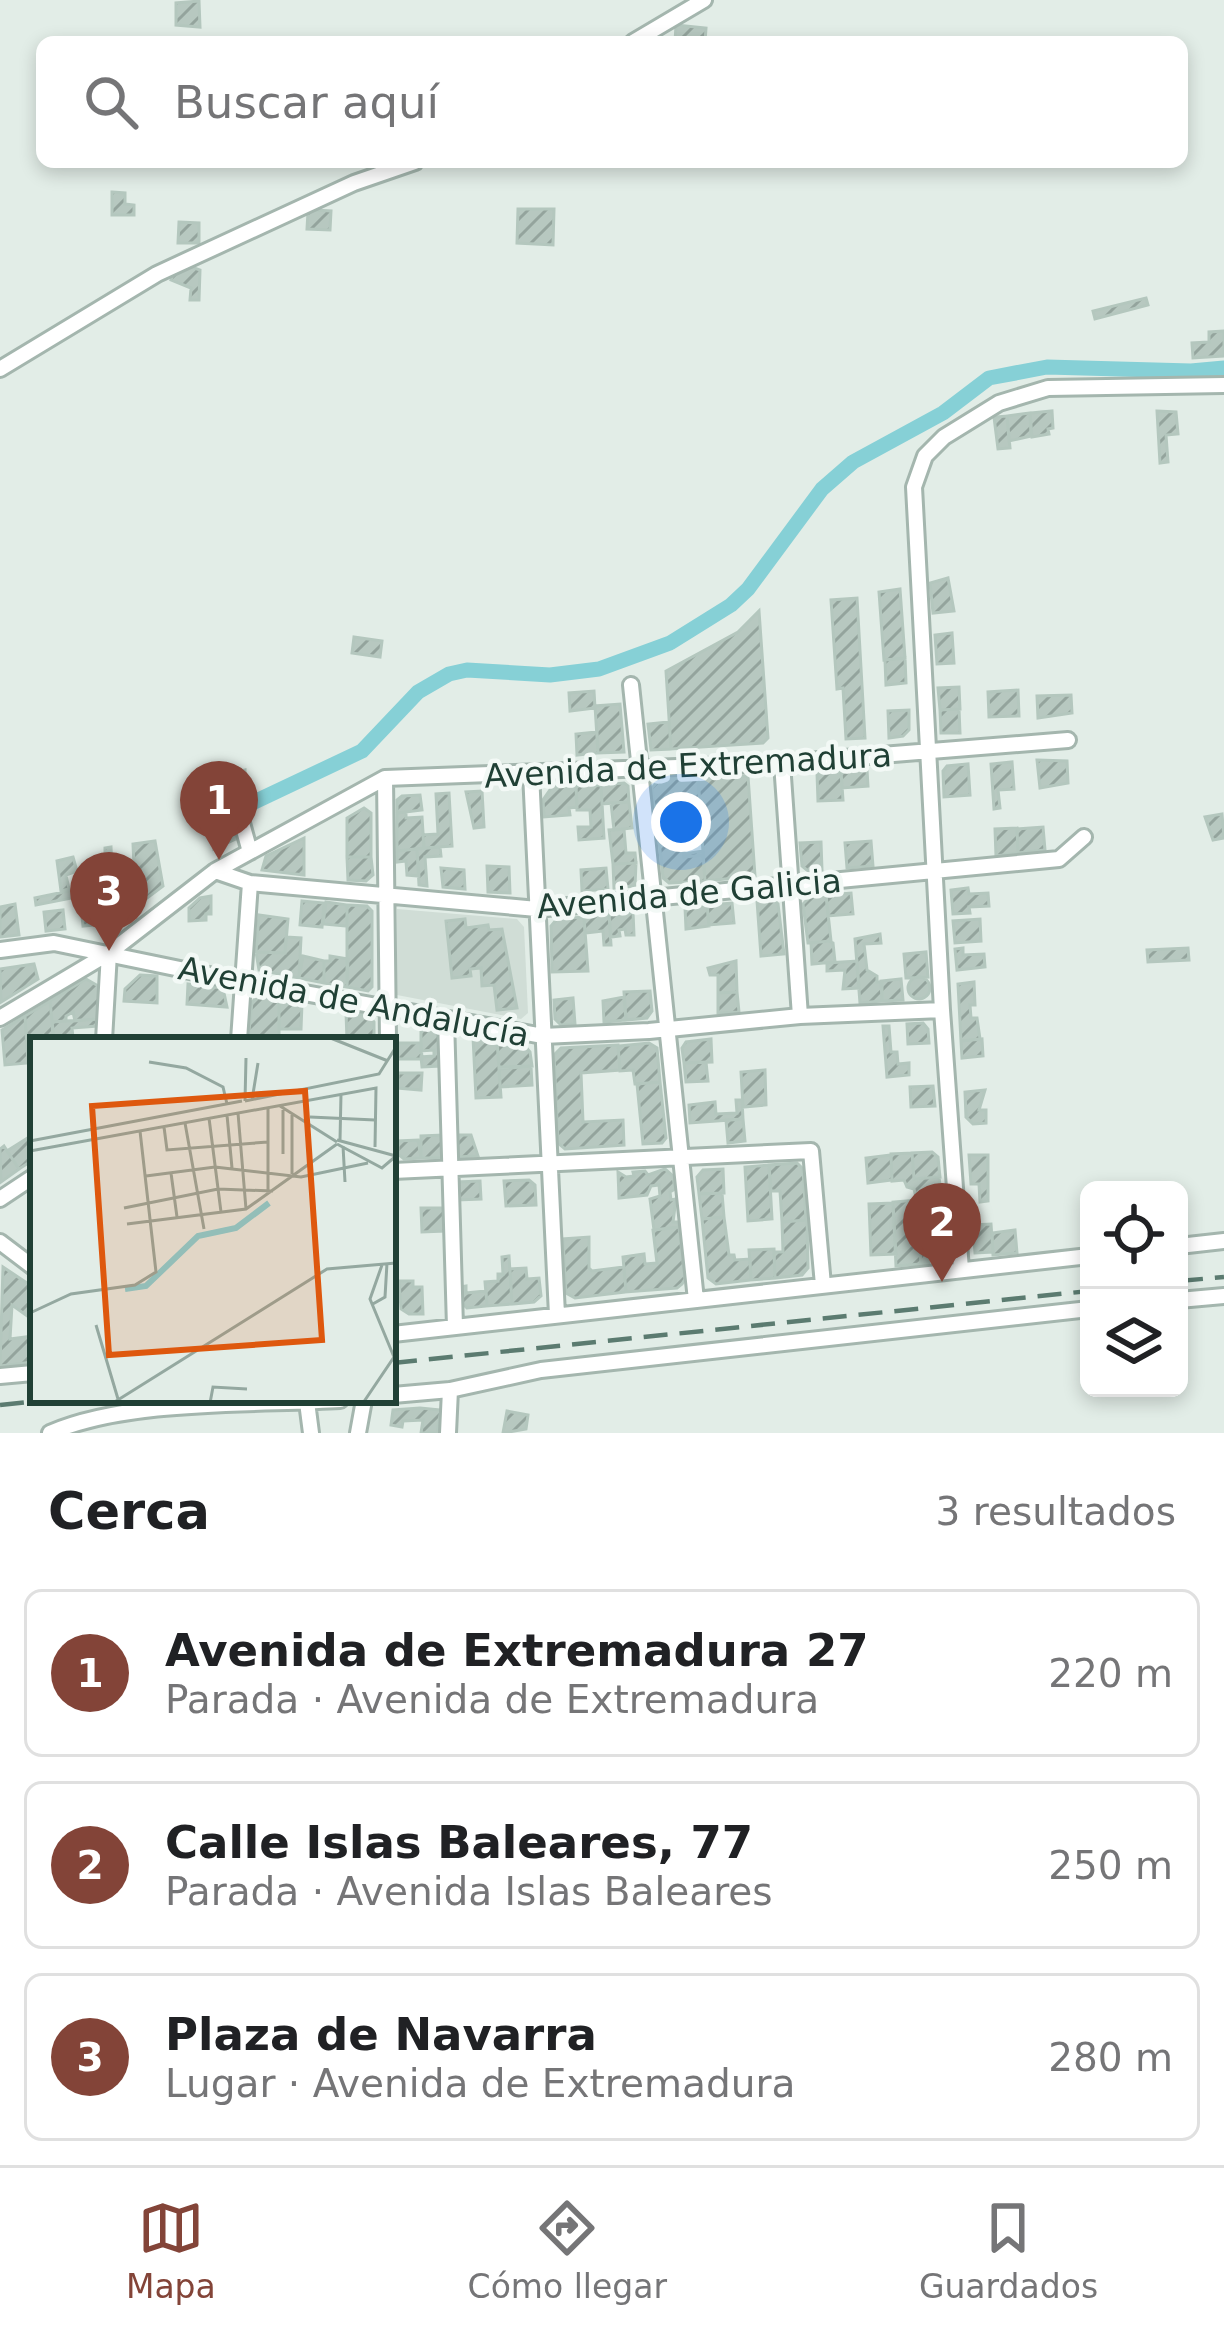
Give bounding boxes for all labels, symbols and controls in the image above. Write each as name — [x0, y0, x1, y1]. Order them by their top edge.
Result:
search box — [36, 36, 1188, 168]
icon: search — [78, 69, 144, 135]
text: Buscar aquí — [174, 76, 439, 129]
street label: Avenida de Extremadura — [483, 735, 893, 796]
pin: 1 — [180, 761, 258, 860]
your location — [651, 792, 711, 852]
pin: 3 — [70, 852, 148, 951]
street label: Avenida de Galicia — [535, 861, 843, 926]
street label: Avenida de Andalucía — [175, 948, 532, 1055]
inset map — [30, 1037, 396, 1403]
map controls — [1080, 1181, 1188, 1397]
button: locate — [1080, 1181, 1188, 1289]
pin: 2 — [903, 1183, 981, 1282]
button: layers — [1080, 1289, 1188, 1397]
text: Cerca — [48, 1482, 210, 1541]
text: 3 resultados — [936, 1489, 1176, 1534]
text: Avenida de Extremadura 27 — [165, 1624, 869, 1677]
text: 1 — [76, 1651, 104, 1696]
text: 220 m — [1048, 1651, 1173, 1696]
text: Parada · Avenida de Extremadura — [165, 1677, 819, 1722]
text: Calle Islas Baleares, 77 — [165, 1816, 753, 1869]
text: 2 — [76, 1843, 104, 1888]
text: 250 m — [1048, 1843, 1173, 1888]
text: Parada · Avenida Islas Baleares — [165, 1869, 773, 1914]
text: Plaza de Navarra — [165, 2008, 597, 2061]
text: 3 — [76, 2035, 104, 2080]
text: 280 m — [1048, 2035, 1173, 2080]
text: Lugar · Avenida de Extremadura — [165, 2061, 795, 2106]
tab: Mapa — [126, 2195, 216, 2306]
tab: Cómo llegar — [468, 2195, 667, 2306]
tab: Guardados — [919, 2195, 1098, 2306]

